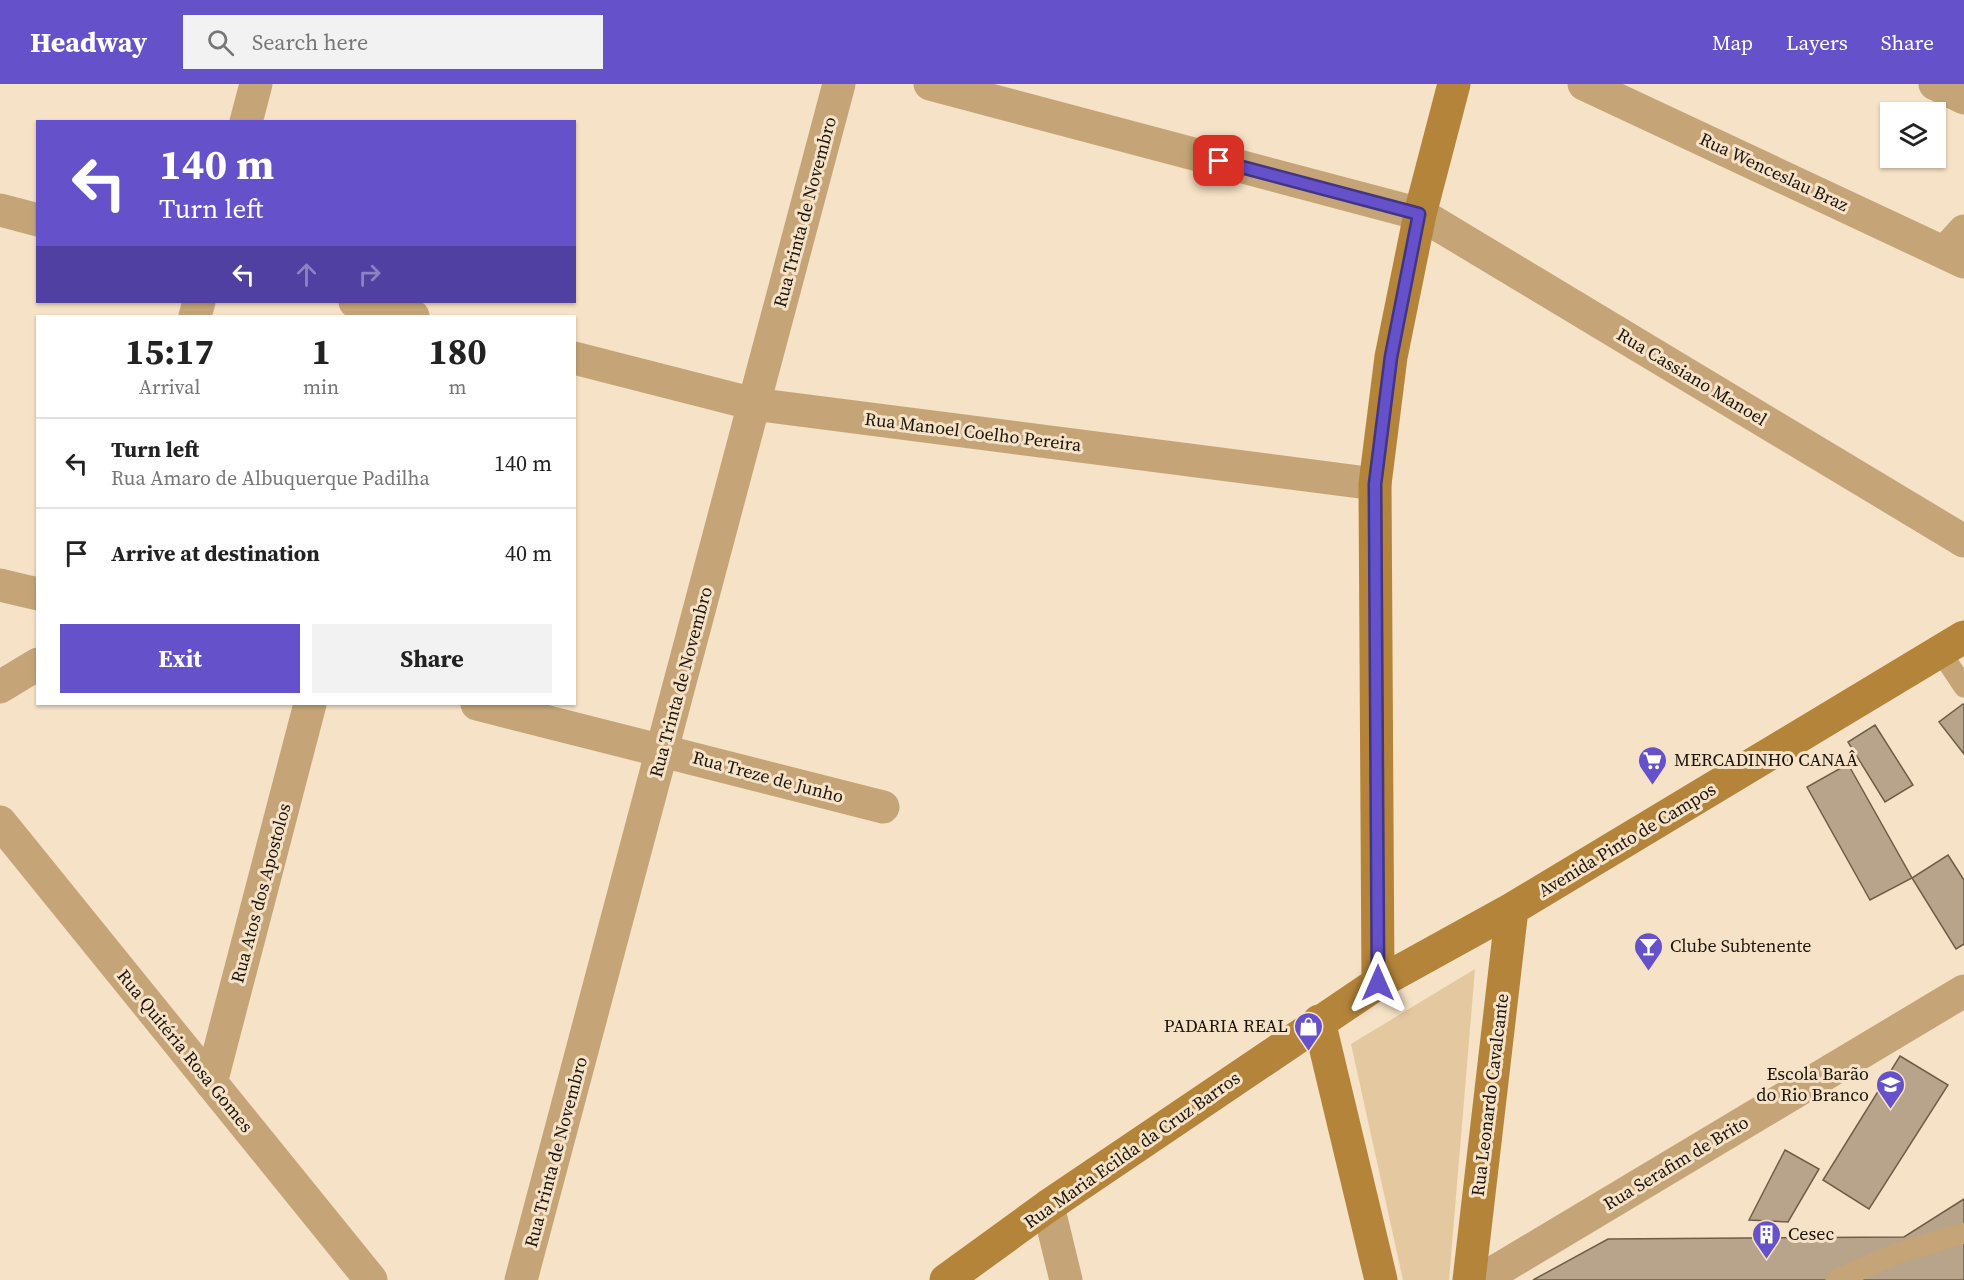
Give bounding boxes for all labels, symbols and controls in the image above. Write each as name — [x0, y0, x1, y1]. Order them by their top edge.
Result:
search box — [183, 15, 603, 69]
text: Headway — [30, 23, 147, 61]
icon: search — [204, 26, 237, 59]
text: Search here — [252, 27, 368, 57]
text: Map — [1712, 28, 1753, 57]
text: Layers — [1786, 28, 1848, 57]
text: Share — [1881, 28, 1934, 57]
map controls — [1880, 102, 1946, 168]
button: layers — [1880, 102, 1946, 168]
street label: Rua Trinta de Novembro — [767, 114, 842, 310]
street label: Rua Wenceslau Braz — [1696, 126, 1853, 217]
text: 140 m — [159, 135, 274, 193]
pin — [1193, 135, 1244, 186]
icon: left — [60, 144, 138, 222]
icon: arrive — [1202, 144, 1235, 177]
text: Turn left — [159, 190, 263, 227]
icon: left — [227, 258, 260, 291]
icon: ahead — [290, 258, 323, 291]
icon: right — [353, 258, 386, 291]
street label: Rua Cassiano Manoel — [1613, 322, 1772, 431]
text: 15:17 — [125, 327, 214, 376]
text: 1 — [311, 327, 331, 376]
text: 180 — [428, 327, 487, 376]
text: Arrival — [139, 373, 200, 401]
text: min — [303, 373, 339, 401]
text: m — [449, 373, 467, 401]
street label: Rua Manoel Coelho Pereira — [863, 406, 1084, 457]
text: Turn left — [111, 434, 199, 464]
icon: left — [60, 447, 93, 480]
text: 140 m — [494, 448, 552, 478]
text: Rua Amaro de Albuquerque Padilha — [111, 464, 430, 492]
icon: arrive — [60, 537, 93, 570]
text: Arrive at destination — [111, 538, 320, 568]
text: 40 m — [505, 538, 552, 568]
street label: Rua Trinta de Novembro — [643, 584, 718, 780]
button: Exit — [60, 624, 300, 693]
button: Share — [312, 624, 552, 693]
street label: Rua Treze de Junho — [690, 744, 847, 809]
supermarket icon: MERCADINHO CANAÂ — [1637, 744, 1669, 786]
place label: MERCADINHO CANAÂ — [1674, 747, 1858, 772]
street label: Avenida Pinto de Campos — [1533, 776, 1721, 903]
street label: Rua Atos dos Apostolos — [225, 800, 297, 985]
bar icon: Clube Subtenente — [1633, 930, 1665, 972]
place label: Clube Subtenente — [1670, 933, 1812, 958]
position arrow — [1346, 951, 1410, 1015]
street label: Rua Quitéria Rosa Gomes — [112, 964, 259, 1138]
street label: Rua Leonardo Cavalcante — [1465, 992, 1514, 1198]
shop icon: PADARIA REAL — [1293, 1010, 1325, 1052]
place label: PADARIA REAL — [1164, 1013, 1288, 1038]
street label: Rua Trinta de Novembro — [518, 1054, 593, 1250]
place label: Escola Barão do Rio Branco — [1756, 1061, 1869, 1107]
street label: Rua Maria Ecilda da Cruz Barros — [1019, 1065, 1245, 1234]
school or university icon: Escola Barão do Rio Branco — [1874, 1068, 1906, 1110]
street label: Rua Serafim de Brito — [1598, 1109, 1753, 1216]
building icon: Cesec — [1751, 1218, 1783, 1260]
place label: Cesec — [1788, 1221, 1835, 1246]

